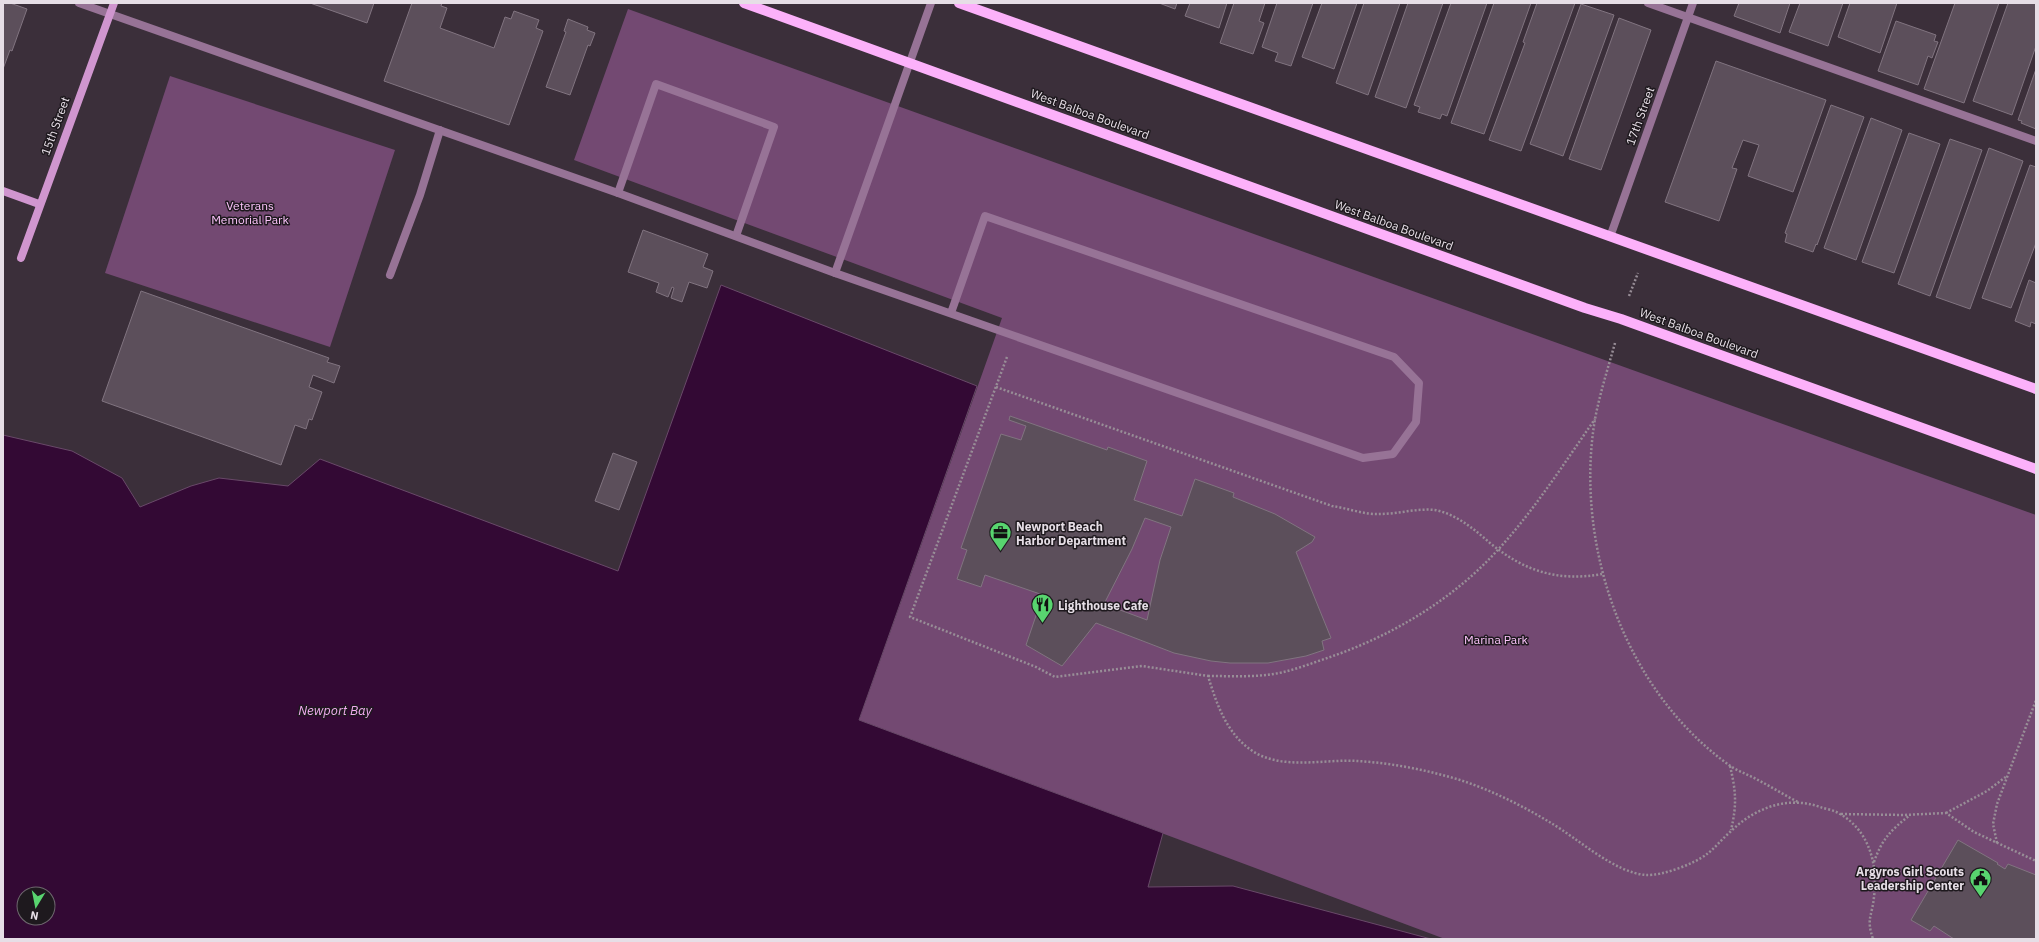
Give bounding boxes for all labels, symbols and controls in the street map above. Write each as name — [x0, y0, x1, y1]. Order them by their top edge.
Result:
street label: 17th Street — [1622, 85, 1658, 147]
street label: West Balboa Boulevard — [1029, 86, 1151, 142]
street label: 15th Street — [37, 95, 73, 157]
street label: West Balboa Boulevard — [1333, 197, 1455, 253]
park label: Veterans Memorial Park — [211, 198, 290, 227]
street label: West Balboa Boulevard — [1638, 305, 1760, 361]
place label: Newport Beach Harbor Department — [1016, 519, 1126, 548]
office icon: Newport Beach Harbor Department — [987, 520, 1013, 553]
restaurant icon: Lighthouse Cafe — [1030, 592, 1056, 625]
place label: Lighthouse Cafe — [1058, 598, 1149, 613]
park label: Marina Park — [1464, 632, 1529, 647]
water label: Newport Bay — [298, 702, 373, 719]
place label: Argyros Girl Scouts Leadership Center — [1856, 864, 1964, 893]
public building icon: Argyros Girl Scouts Leadership Center — [1967, 865, 1993, 898]
north arrow — [16, 886, 56, 926]
text: N — [29, 908, 39, 923]

